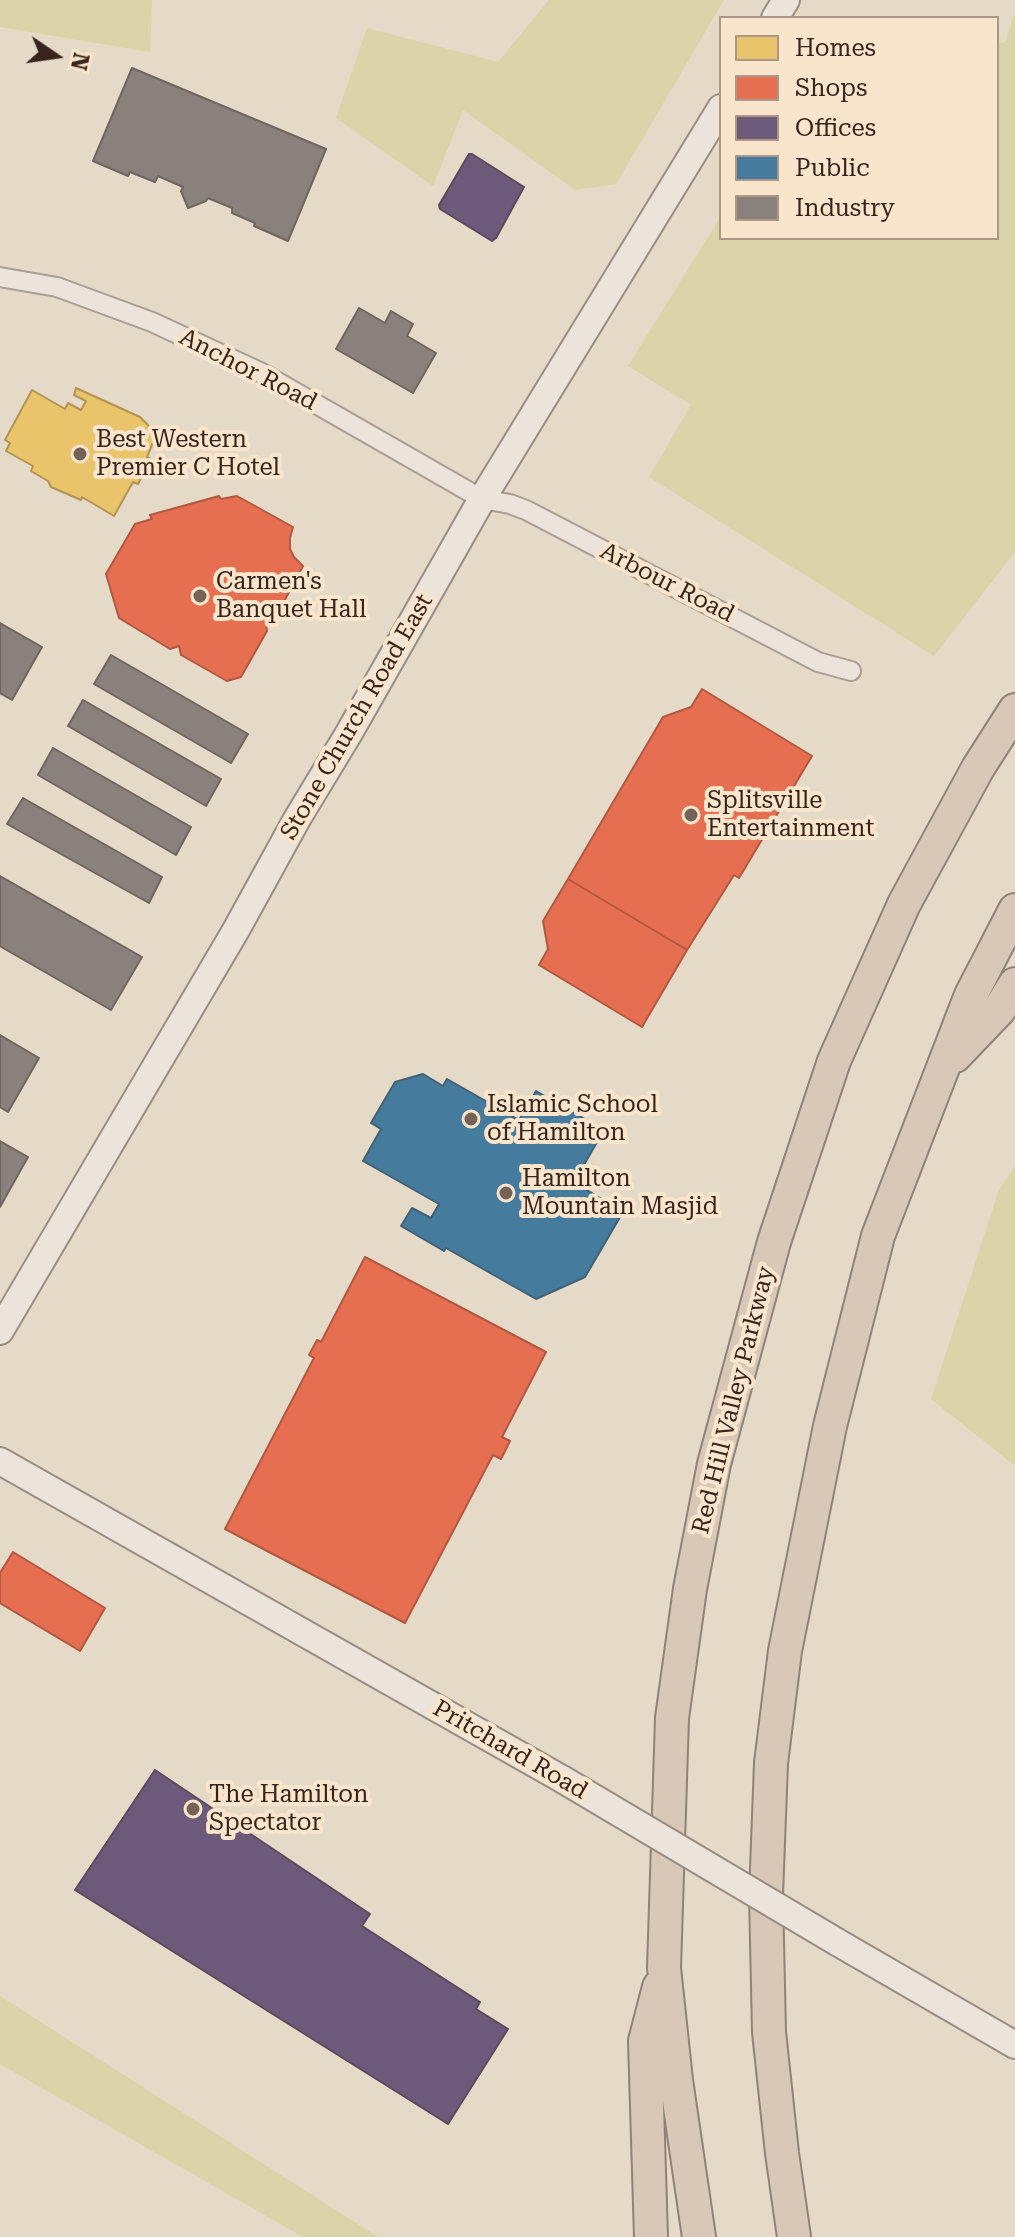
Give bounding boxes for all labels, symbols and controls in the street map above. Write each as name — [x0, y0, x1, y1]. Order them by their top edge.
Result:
north arrow — [16, 16, 96, 96]
legend — [719, 16, 999, 240]
text: Homes — [795, 34, 876, 62]
text: N — [66, 50, 94, 73]
text: Shops — [795, 74, 867, 102]
text: Offices — [795, 114, 876, 142]
text: Public — [795, 154, 870, 182]
text: Industry — [795, 194, 895, 222]
street label: Anchor Road — [174, 323, 322, 417]
place label: Best Western Premier C Hotel — [96, 426, 280, 482]
marker: Best Western Premier C Hotel — [71, 445, 89, 463]
street label: Arbour Road — [595, 537, 739, 629]
place label: Carmen's Banquet Hall — [216, 568, 366, 624]
marker: Carmen's Banquet Hall — [191, 587, 209, 605]
street label: Stone Church Road East — [275, 589, 439, 845]
place label: Splitsville Entertainment — [707, 787, 874, 843]
marker: Splitsville Entertainment — [682, 806, 700, 824]
place label: Islamic School of Hamilton — [487, 1091, 658, 1147]
marker: Islamic School of Hamilton — [462, 1110, 480, 1128]
place label: Hamilton Mountain Masjid — [522, 1165, 718, 1221]
marker: Hamilton Mountain Masjid — [497, 1184, 515, 1202]
street label: Red Hill Valley Parkway — [687, 1263, 781, 1537]
street label: Pritchard Road — [428, 1694, 592, 1806]
place label: The Hamilton Spectator — [209, 1781, 368, 1837]
marker: The Hamilton Spectator — [184, 1800, 202, 1818]

